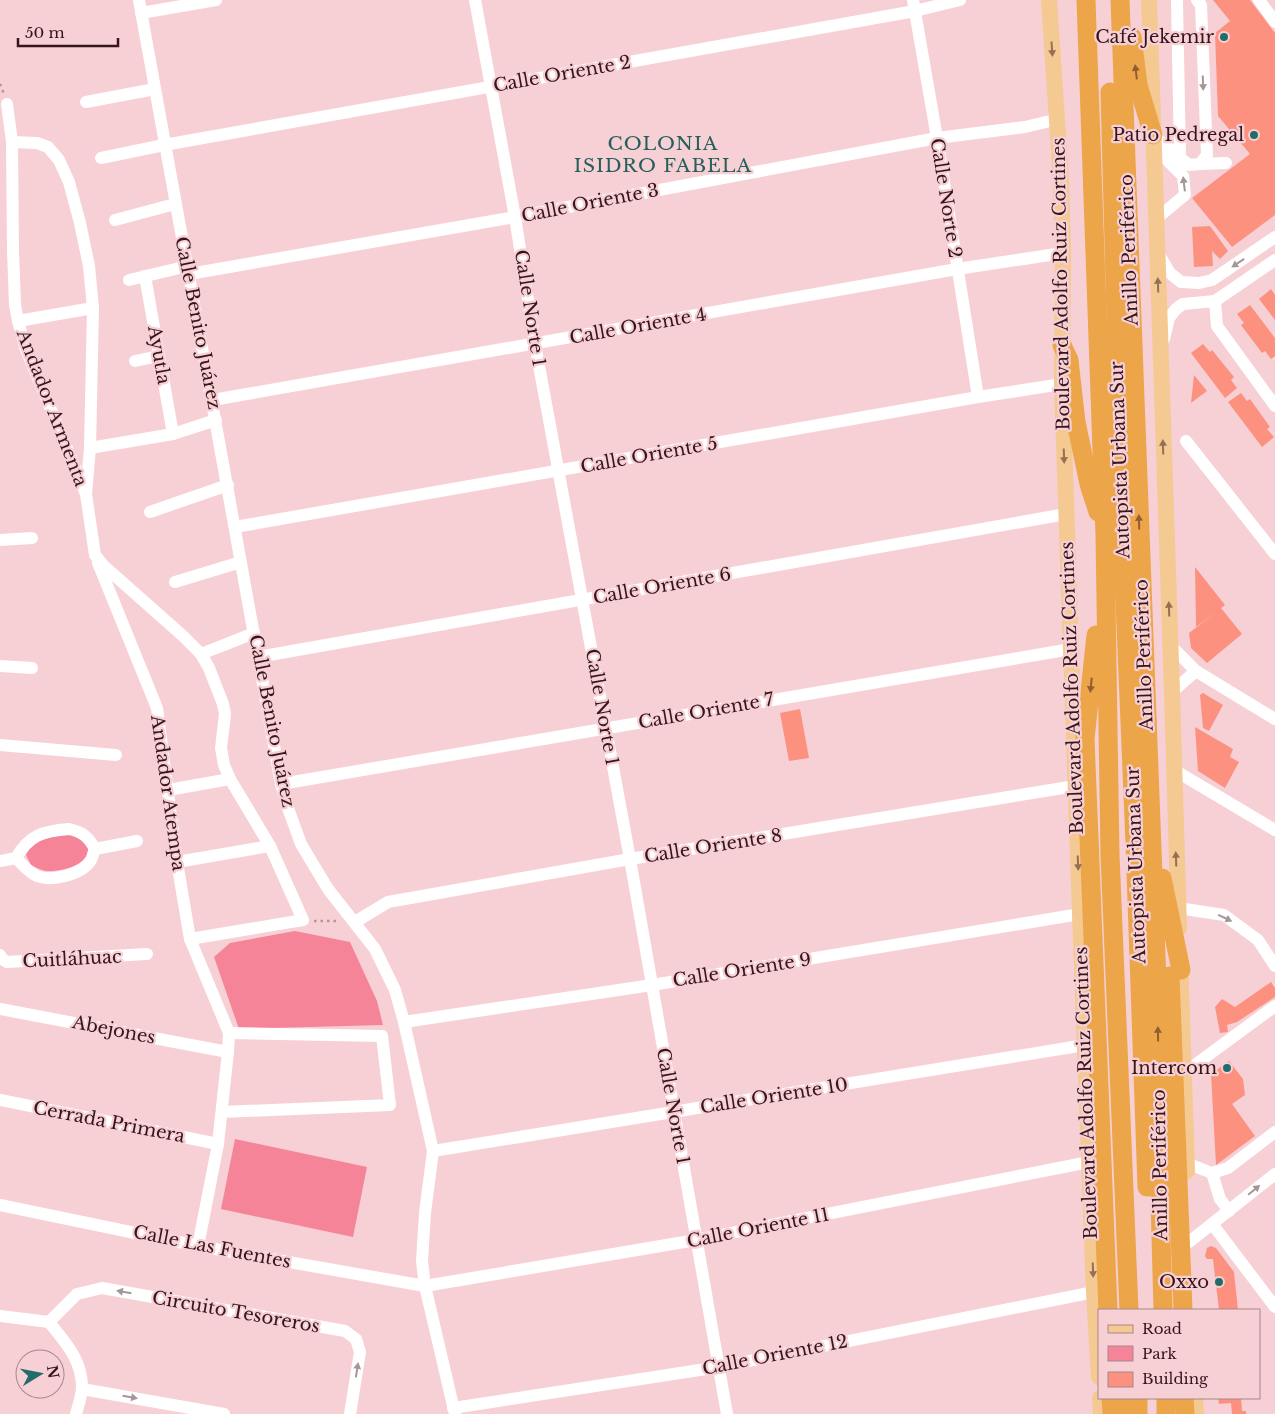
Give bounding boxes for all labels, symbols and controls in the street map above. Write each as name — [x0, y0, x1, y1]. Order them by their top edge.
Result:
scale bar — [18, 15, 118, 47]
text: 50 m — [25, 23, 65, 42]
place label: Café Jekemir — [1095, 26, 1214, 48]
marker: Café Jekemir — [1218, 31, 1230, 43]
one-way arrow — [1049, 41, 1057, 57]
street label: Calle Oriente 2 — [491, 51, 633, 97]
one-way arrow — [1132, 63, 1140, 79]
one-way arrow — [1200, 75, 1208, 91]
place label: Patio Pedregal — [1112, 124, 1244, 146]
marker: Patio Pedregal — [1248, 129, 1260, 141]
district label: COLONIA ISIDRO FABELA — [574, 132, 752, 177]
street label: Calle Norte 2 — [926, 137, 966, 259]
street label: Boulevard Adolfo Ruiz Cortines — [1047, 137, 1075, 431]
street label: Anillo Periférico — [1115, 174, 1143, 327]
one-way arrow — [1180, 176, 1188, 192]
street label: Calle Oriente 3 — [519, 179, 661, 227]
street label: Calle Benito Juárez — [170, 235, 226, 411]
street label: Calle Norte 1 — [510, 248, 550, 368]
one-way arrow — [1231, 258, 1245, 268]
one-way arrow — [1153, 276, 1161, 292]
street label: Calle Oriente 4 — [568, 303, 708, 349]
street label: Ayutla — [143, 323, 175, 386]
street label: Andador Armenta — [12, 326, 92, 490]
street label: Autopista Urbana Sur — [1106, 361, 1134, 560]
street label: Calle Oriente 5 — [579, 432, 719, 478]
one-way arrow — [1159, 439, 1167, 455]
one-way arrow — [1061, 448, 1069, 464]
one-way arrow — [1135, 514, 1143, 530]
street label: Boulevard Adolfo Ruiz Cortines — [1056, 541, 1088, 835]
street label: Calle Oriente 6 — [591, 563, 733, 609]
street label: Anillo Periférico — [1130, 579, 1158, 732]
one-way arrow — [1165, 601, 1173, 617]
street label: Calle Benito Juárez — [244, 633, 300, 809]
street label: Calle Norte 1 — [581, 647, 623, 767]
one-way arrow — [1087, 677, 1095, 693]
street label: Calle Oriente 7 — [636, 688, 776, 734]
street label: Andador Atempa — [146, 713, 190, 872]
street label: Autopista Urbana Sur — [1122, 766, 1150, 965]
street label: Calle Oriente 8 — [643, 824, 783, 868]
one-way arrow — [1172, 851, 1180, 867]
one-way arrow — [1074, 855, 1082, 871]
one-way arrow — [1218, 914, 1232, 922]
street label: Cuitláhuac — [22, 945, 123, 973]
street label: Boulevard Adolfo Ruiz Cortines — [1070, 946, 1102, 1240]
street label: Calle Oriente 9 — [671, 948, 813, 992]
street label: Abejones — [70, 1011, 157, 1049]
one-way arrow — [1154, 1026, 1162, 1042]
street label: Calle Norte 1 — [652, 1046, 694, 1166]
place label: Intercom — [1131, 1057, 1217, 1079]
marker: Intercom — [1221, 1062, 1233, 1074]
street label: Calle Oriente 10 — [699, 1073, 849, 1119]
street label: Anillo Periférico — [1148, 1089, 1172, 1242]
street label: Cerrada Primera — [31, 1096, 187, 1148]
one-way arrow — [1248, 1185, 1261, 1196]
street label: Calle Oriente 11 — [685, 1203, 831, 1253]
street label: Calle Las Fuentes — [131, 1221, 293, 1273]
one-way arrow — [1089, 1263, 1097, 1279]
place label: Oxxo — [1159, 1271, 1209, 1293]
marker: Oxxo — [1213, 1276, 1225, 1288]
street label: Circuito Tesoreros — [150, 1286, 322, 1338]
one-way arrow — [116, 1288, 132, 1296]
legend — [1098, 1309, 1260, 1399]
text: Road — [1142, 1319, 1182, 1338]
street label: Calle Oriente 12 — [701, 1330, 849, 1380]
text: Park — [1142, 1344, 1178, 1363]
north arrow — [15, 1349, 65, 1399]
one-way arrow — [353, 1361, 361, 1377]
text: N — [43, 1364, 63, 1380]
text: Building — [1142, 1369, 1209, 1388]
one-way arrow — [123, 1394, 139, 1402]

